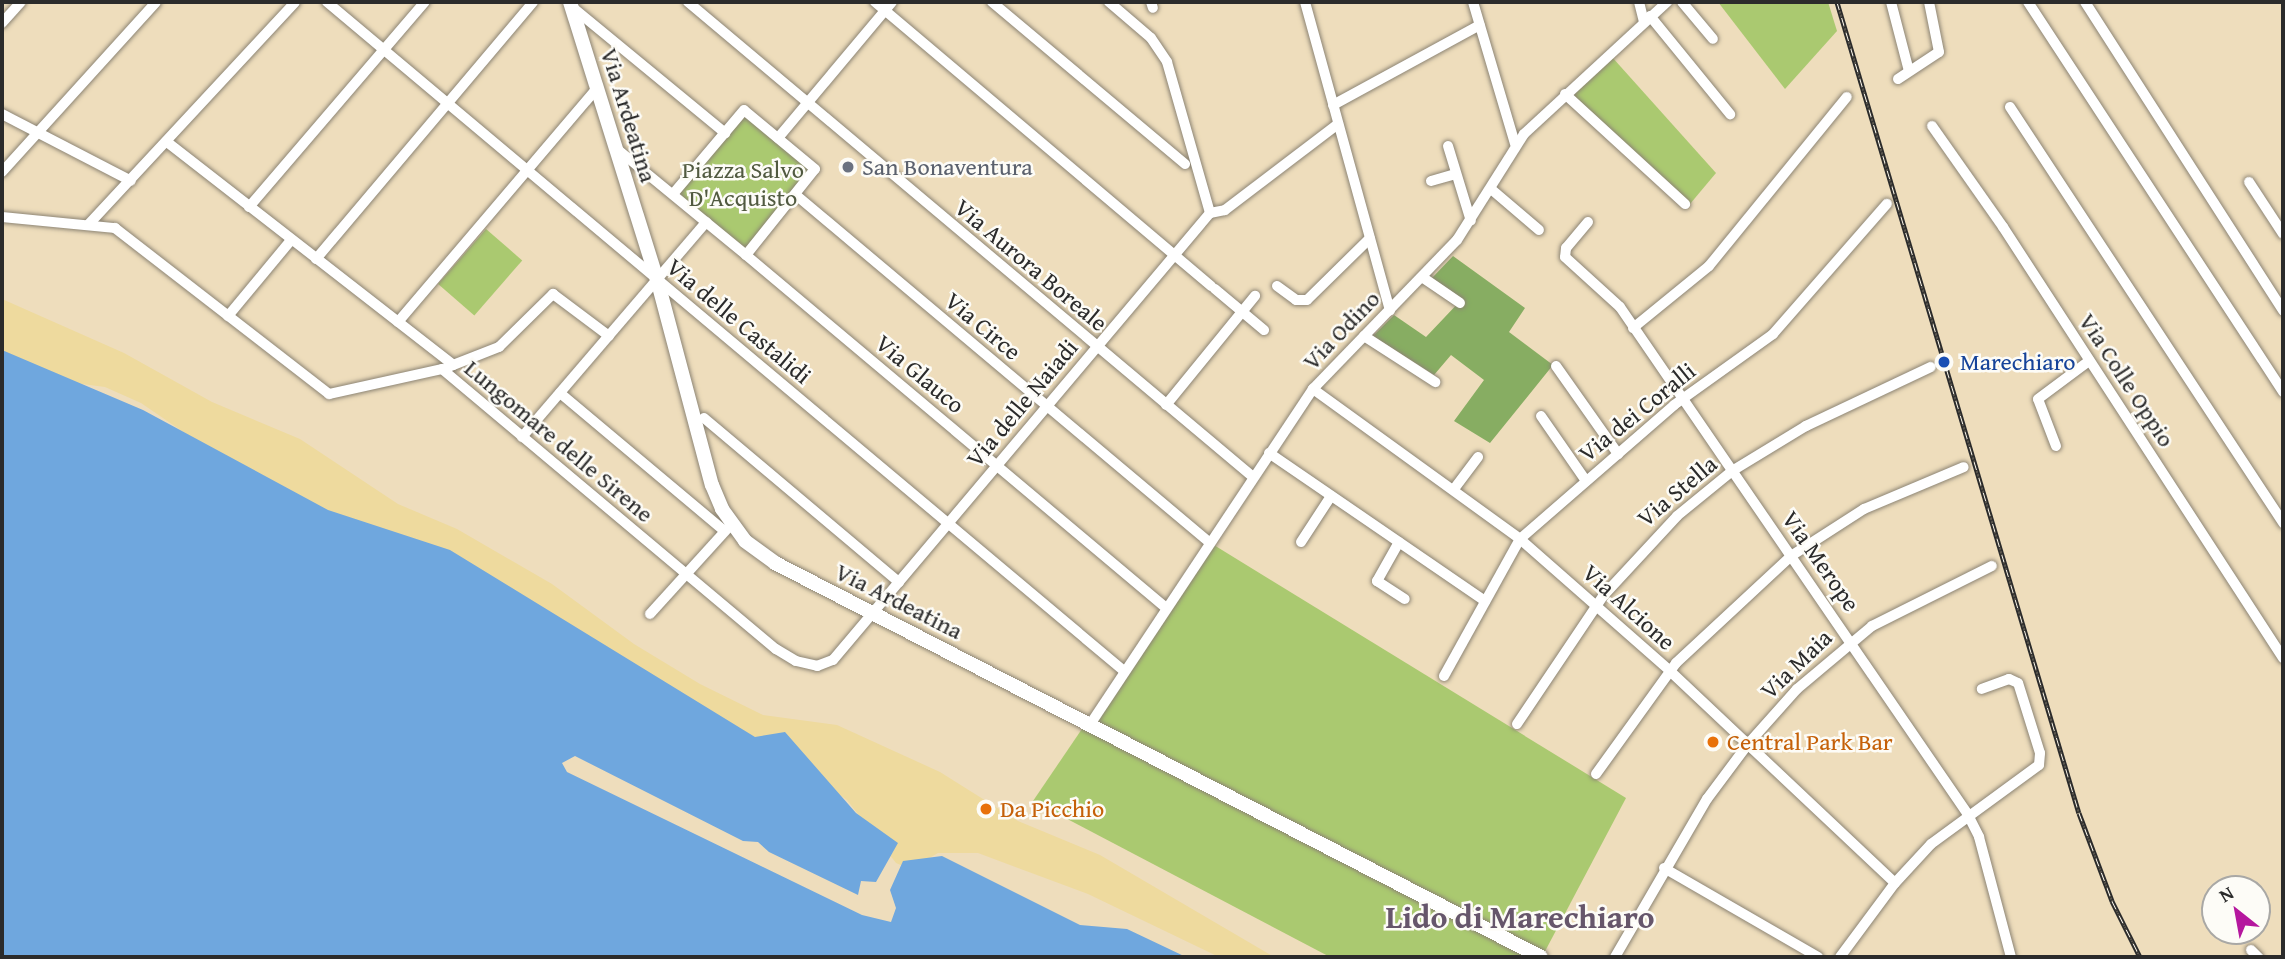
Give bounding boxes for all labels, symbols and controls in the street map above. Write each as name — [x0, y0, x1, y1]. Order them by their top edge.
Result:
street label: Via Ardeatina — [595, 44, 663, 186]
place label: San Bonaventura — [862, 153, 1033, 181]
park label: Piazza Salvo D'Acquisto — [682, 156, 804, 212]
marker: San Bonaventura — [840, 159, 856, 175]
street label: Via Aurora Boreale — [949, 193, 1113, 337]
street label: Via delle Castalidi — [661, 252, 817, 390]
street label: Via Odino — [1296, 284, 1386, 376]
street label: Via Circe — [939, 286, 1027, 366]
street label: Via Colle Oppio — [2073, 308, 2181, 452]
street label: Via Glauco — [870, 329, 970, 419]
street label: Via delle Naiadi — [960, 333, 1084, 473]
place label: Marechiaro — [1960, 348, 2075, 376]
marker: Marechiaro — [1934, 352, 1954, 372]
street label: Lungomare delle Sirene — [459, 354, 659, 528]
street label: Via dei Coralli — [1573, 356, 1701, 468]
street label: Via Stella — [1631, 449, 1723, 533]
street label: Via Merope — [1776, 505, 1866, 617]
street label: Via Ardeatina — [831, 557, 967, 645]
street label: Via Alcione — [1577, 558, 1681, 656]
street label: Via Maia — [1754, 623, 1838, 705]
place label: Central Park Bar — [1727, 728, 1893, 756]
marker: Central Park Bar — [1705, 734, 1721, 750]
place label: Da Picchio — [1000, 795, 1104, 823]
marker: Da Picchio — [978, 801, 994, 817]
north arrow — [2201, 875, 2271, 945]
text: N — [2214, 878, 2239, 909]
district label: Lido di Marechiaro — [1386, 898, 1654, 936]

